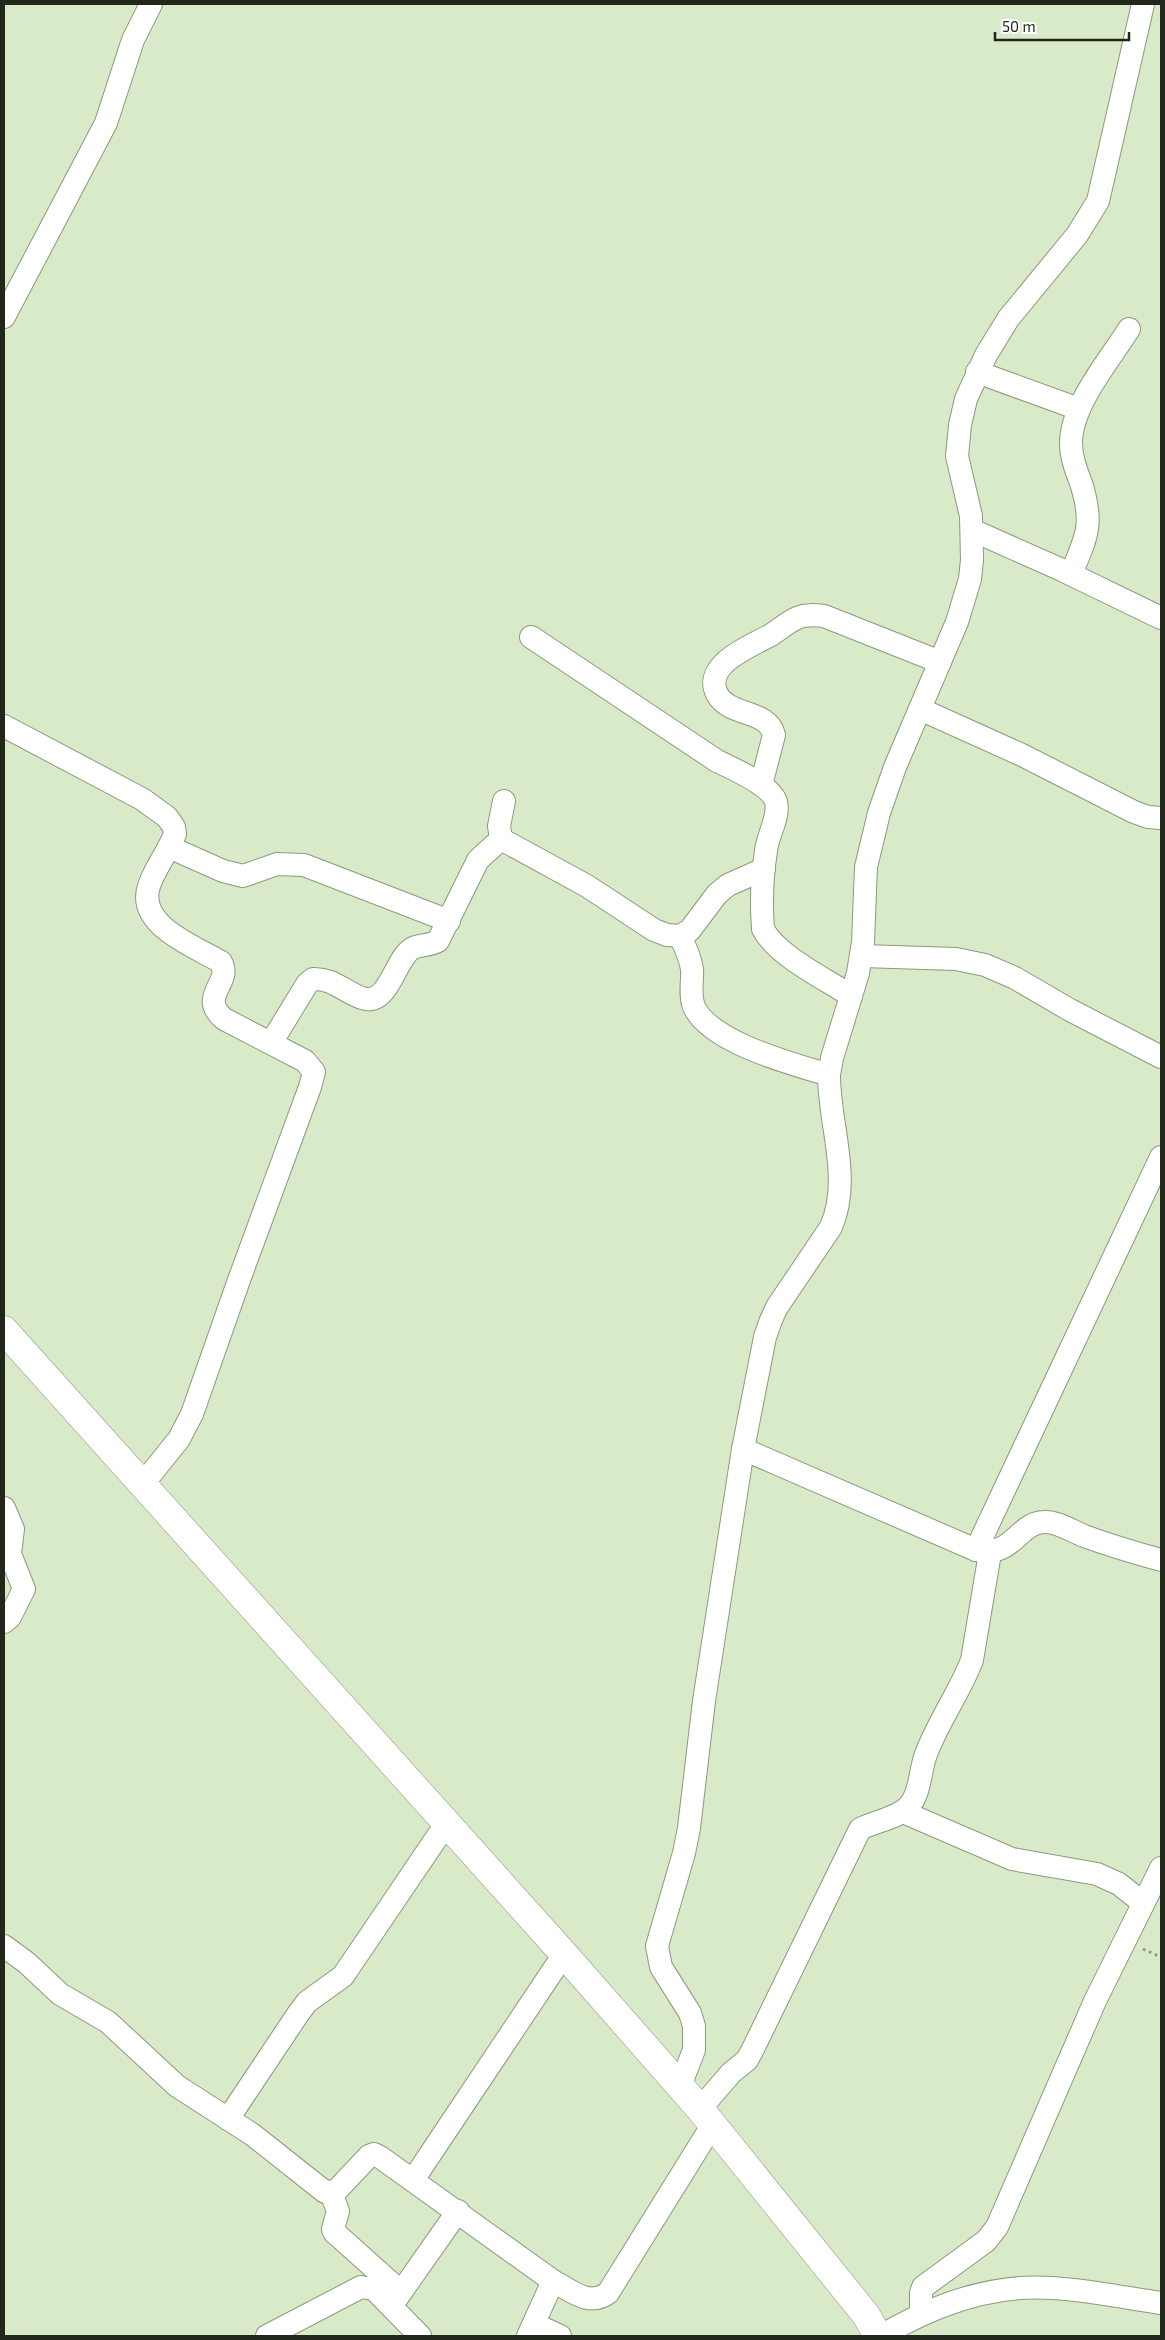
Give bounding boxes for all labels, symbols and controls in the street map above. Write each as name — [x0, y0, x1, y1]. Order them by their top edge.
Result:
scale bar — [995, 10, 1129, 42]
text: 50 m — [1002, 17, 1036, 35]

